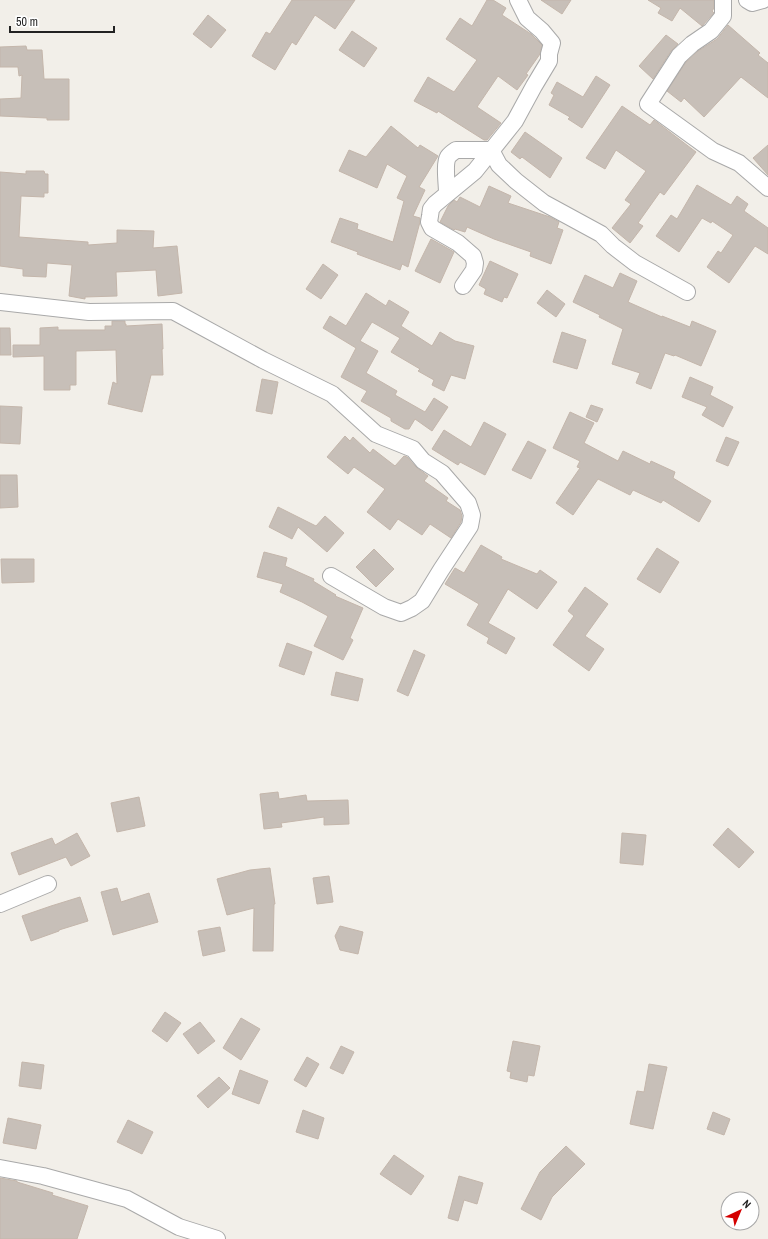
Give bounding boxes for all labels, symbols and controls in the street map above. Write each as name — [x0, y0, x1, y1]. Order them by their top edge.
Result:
scale bar — [10, 8, 114, 34]
text: 50 m — [16, 14, 38, 30]
north arrow — [720, 1191, 760, 1231]
text: N — [740, 1197, 754, 1211]

